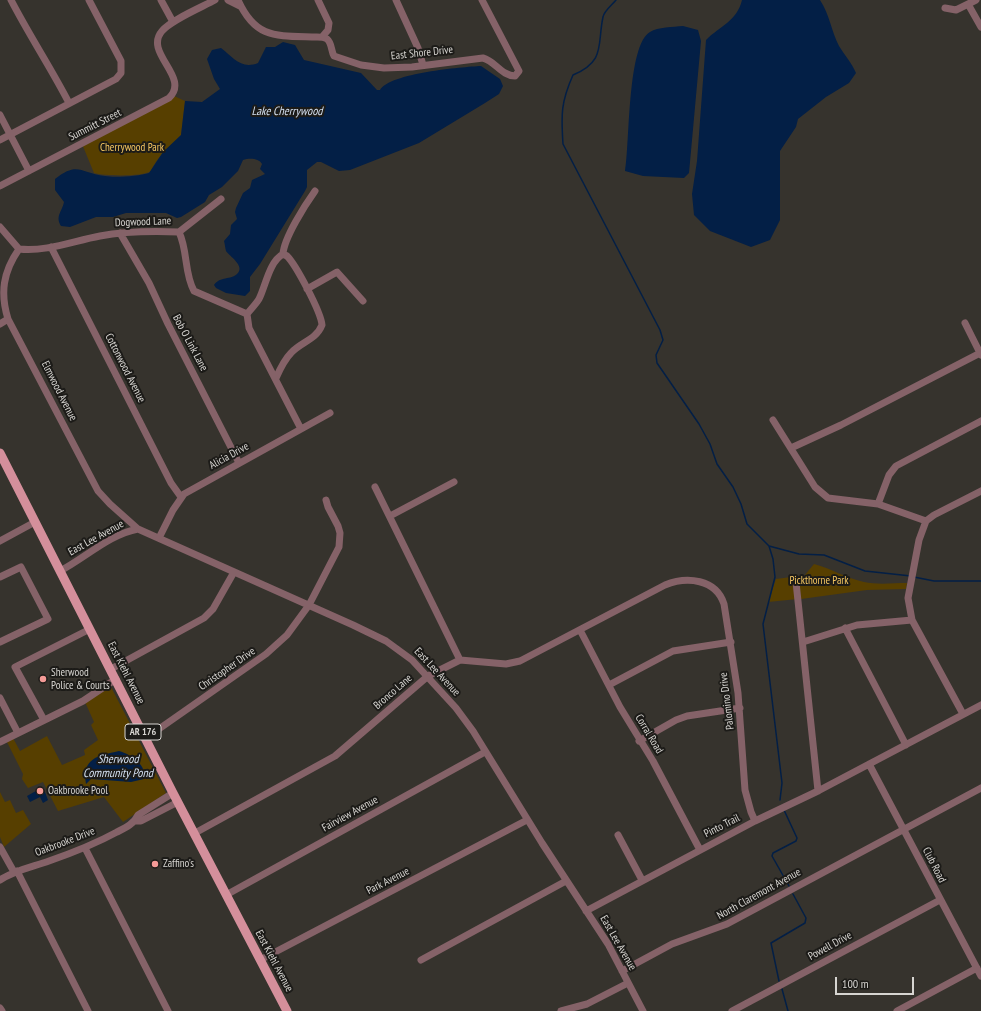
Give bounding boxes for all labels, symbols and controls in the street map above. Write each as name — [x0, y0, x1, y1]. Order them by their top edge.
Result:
street label: East Shore Drive — [390, 43, 454, 63]
water label: Lake Cherrywood — [251, 105, 323, 119]
street label: Summitt Street — [66, 106, 124, 144]
park label: Cherrywood Park — [100, 141, 164, 155]
street label: Dogwood Lane — [115, 214, 171, 230]
street label: Bob O Link Lane — [170, 313, 210, 373]
street label: Cottonwood Avenue — [102, 331, 148, 405]
street label: Elmwood Avenue — [38, 359, 80, 423]
street label: Alicia Drive — [207, 440, 251, 472]
street label: East Lee Avenue — [66, 517, 126, 559]
park label: Pickthorne Park — [789, 574, 849, 588]
street label: East Kiehl Avenue — [105, 640, 147, 706]
street label: Christopher Drive — [196, 645, 258, 693]
street label: East Lee Avenue — [411, 645, 463, 699]
place label: Sherwood Police & Courts — [51, 666, 110, 692]
street label: Palomino Drive — [717, 671, 737, 731]
street label: Bronco Lane — [371, 672, 415, 712]
marker: Sherwood Police & Courts — [38, 674, 48, 684]
street label: Corral Road — [632, 712, 666, 756]
road number: AR 176 — [125, 724, 161, 740]
water label: Sherwood Community Pond — [83, 753, 153, 781]
place label: Oakbrooke Pool — [48, 784, 108, 798]
marker: Oakbrooke Pool — [35, 786, 45, 796]
street label: Fairview Avenue — [320, 793, 380, 835]
street label: Pinto Trail — [702, 811, 742, 841]
street label: Oakbrooke Drive — [33, 825, 97, 859]
street label: Club Road — [919, 845, 949, 885]
place label: Zaffino's — [163, 857, 194, 871]
marker: Zaffino's — [150, 859, 160, 869]
street label: Park Avenue — [364, 865, 412, 897]
street label: North Claremont Avenue — [715, 866, 803, 922]
street label: East Lee Avenue — [597, 913, 639, 973]
street label: East Kiehl Avenue — [252, 928, 296, 994]
street label: Powell Drive — [806, 929, 854, 963]
scale bar — [837, 969, 916, 995]
text: 100 m — [842, 976, 869, 991]

